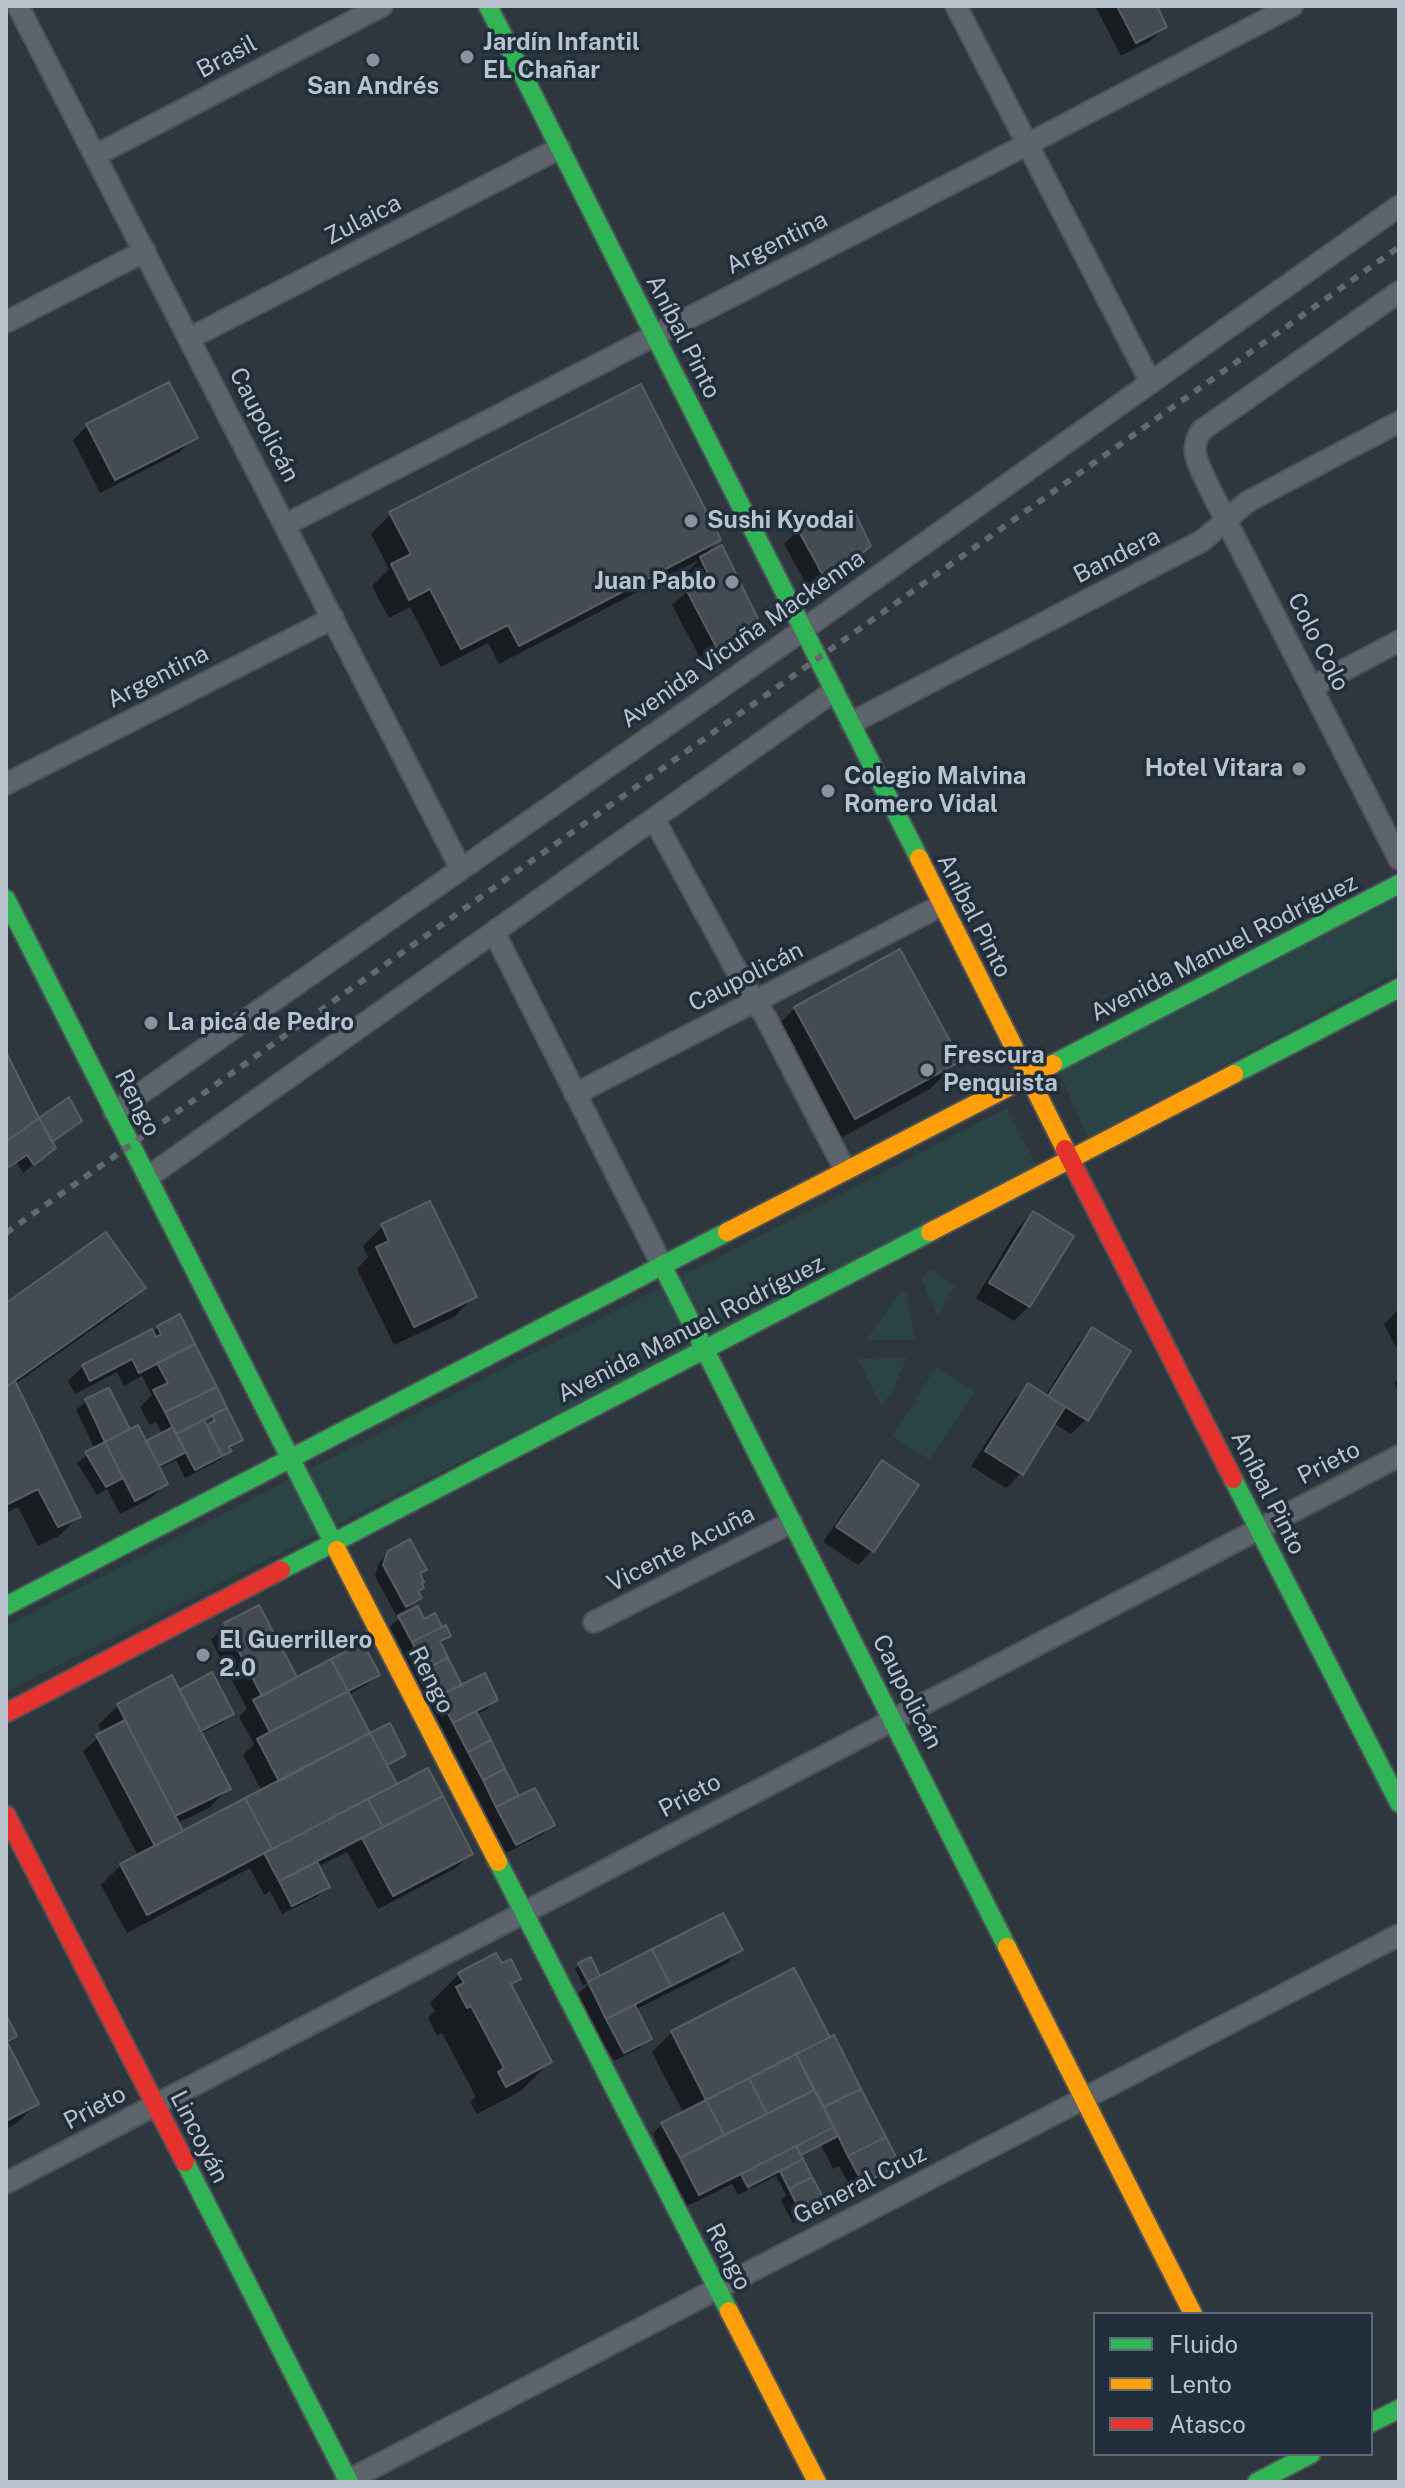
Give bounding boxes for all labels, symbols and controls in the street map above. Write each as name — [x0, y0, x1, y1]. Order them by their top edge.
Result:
street label: Brasil — [192, 29, 262, 85]
place label: Jardín Infantil EL Chañar — [483, 29, 640, 85]
marker: Jardín Infantil EL Chañar — [458, 48, 476, 66]
marker: San Andrés — [364, 51, 382, 69]
place label: San Andrés — [307, 73, 439, 101]
street label: Zulaica — [320, 189, 406, 251]
street label: Argentina — [721, 205, 833, 281]
street label: Aníbal Pinto — [640, 270, 726, 404]
street label: Caupolicán — [223, 363, 305, 487]
place label: Sushi Kyodai — [707, 507, 854, 535]
marker: Sushi Kyodai — [682, 512, 700, 530]
street label: Bandera — [1069, 522, 1165, 590]
street label: Avenida Vicuña Mackenna — [616, 544, 870, 734]
place label: Juan Pablo — [594, 568, 716, 596]
marker: Juan Pablo — [723, 573, 741, 591]
street label: Colo Colo — [1281, 588, 1355, 696]
street label: Argentina — [102, 639, 214, 715]
place label: Hotel Vitara — [1145, 755, 1283, 783]
marker: Hotel Vitara — [1290, 760, 1308, 778]
place label: Colegio Malvina Romero Vidal — [844, 763, 1026, 819]
marker: Colegio Malvina Romero Vidal — [819, 782, 837, 800]
street label: Aníbal Pinto — [931, 849, 1017, 983]
street label: Avenida Manuel Rodríguez — [1086, 868, 1362, 1028]
street label: Caupolicán — [684, 936, 808, 1018]
place label: La picá de Pedro — [167, 1009, 354, 1037]
marker: La picá de Pedro — [142, 1014, 160, 1032]
place label: Frescura Penquista — [943, 1042, 1058, 1098]
marker: Frescura Penquista — [918, 1061, 936, 1079]
street label: Rengo — [108, 1065, 166, 1141]
street label: Avenida Manuel Rodríguez — [553, 1249, 829, 1409]
street label: Aníbal Pinto — [1225, 1426, 1311, 1560]
street label: Prieto — [1293, 1435, 1365, 1491]
street label: Vicente Acuña — [603, 1500, 759, 1598]
place label: El Guerrillero 2.0 — [219, 1627, 372, 1683]
street label: Caupolicán — [866, 1630, 948, 1754]
street label: Rengo — [402, 1642, 460, 1718]
marker: El Guerrillero 2.0 — [194, 1646, 212, 1664]
street label: Prieto — [654, 1768, 726, 1824]
street label: Prieto — [59, 2080, 131, 2136]
street label: Lincoyán — [164, 2086, 234, 2188]
street label: General Cruz — [789, 2139, 931, 2231]
street label: Rengo — [699, 2219, 757, 2295]
legend — [1093, 2312, 1373, 2456]
text: Fluido — [1169, 2330, 1238, 2358]
text: Lento — [1169, 2370, 1232, 2398]
text: Atasco — [1169, 2410, 1246, 2438]

